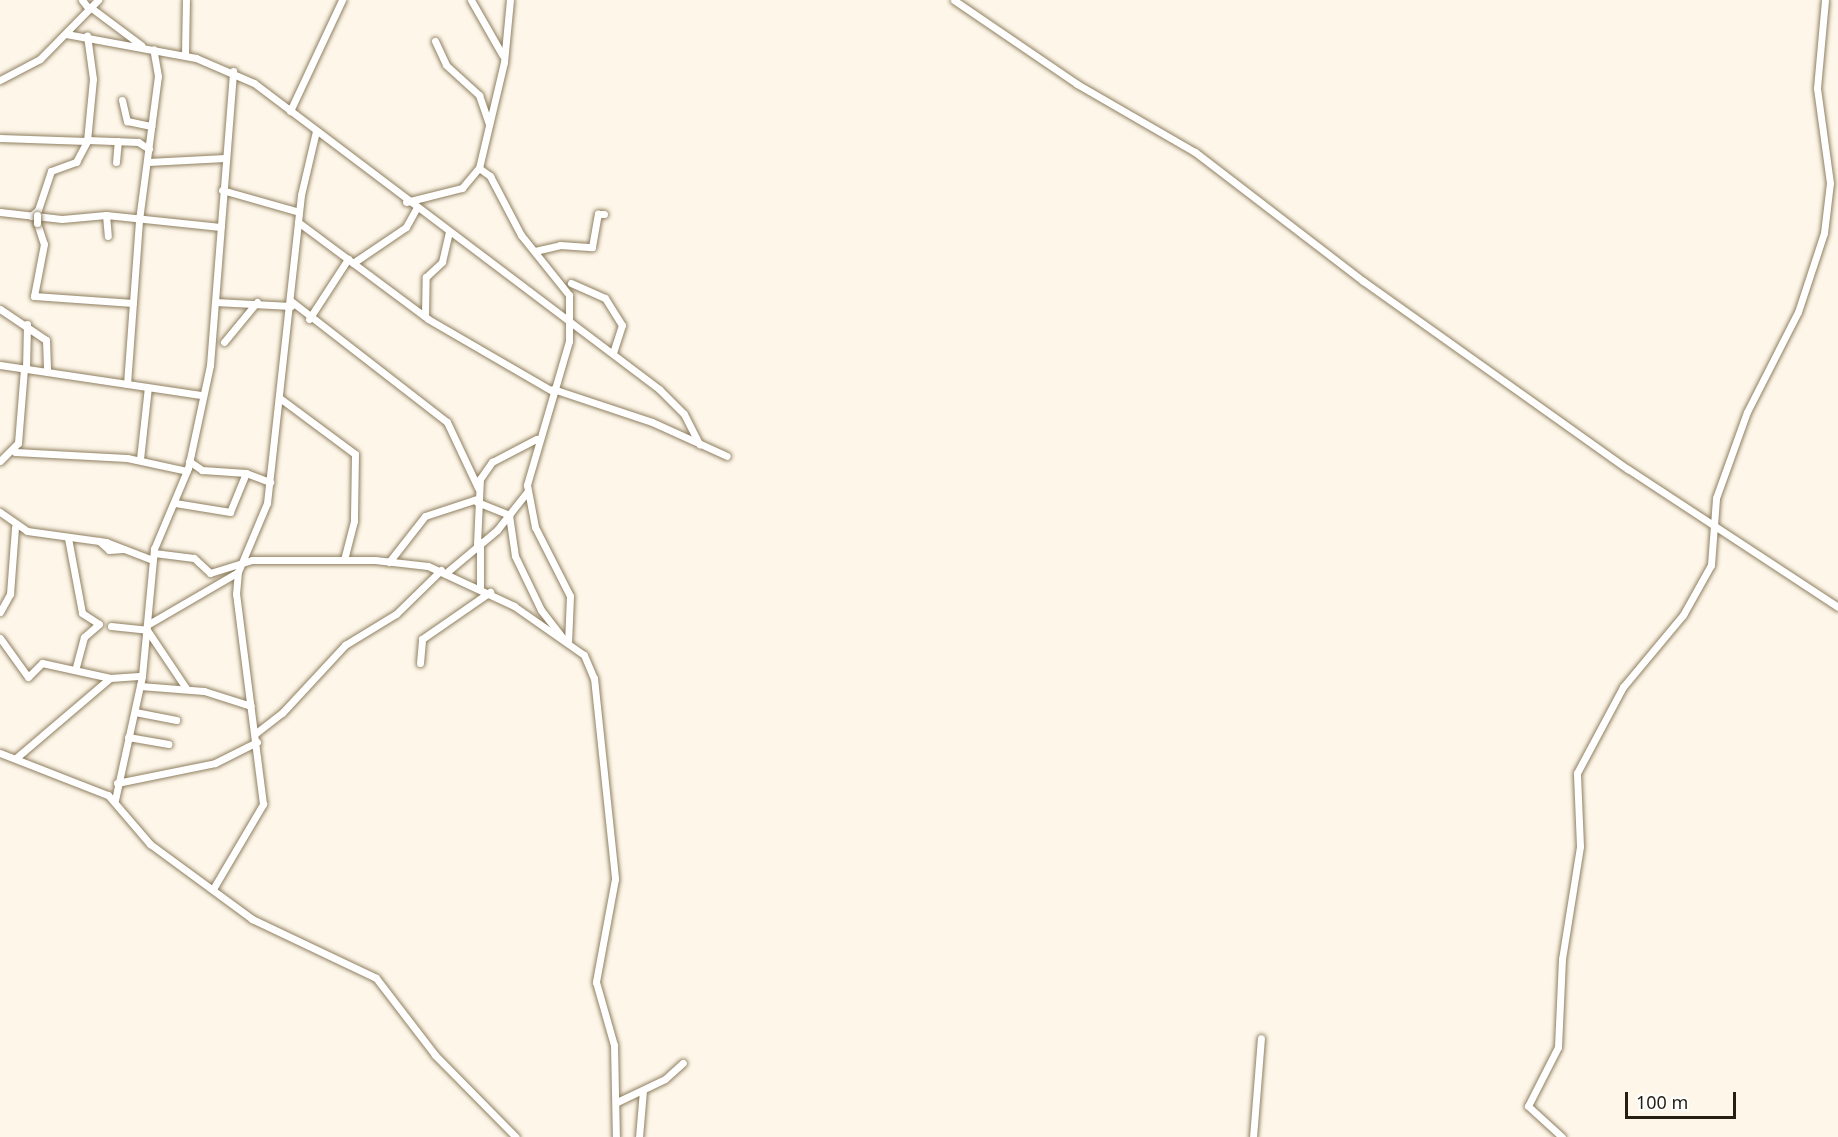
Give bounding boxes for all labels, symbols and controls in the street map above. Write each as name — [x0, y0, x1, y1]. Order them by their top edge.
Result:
scale bar — [1628, 1080, 1739, 1118]
text: 100 m — [1636, 1090, 1688, 1114]

